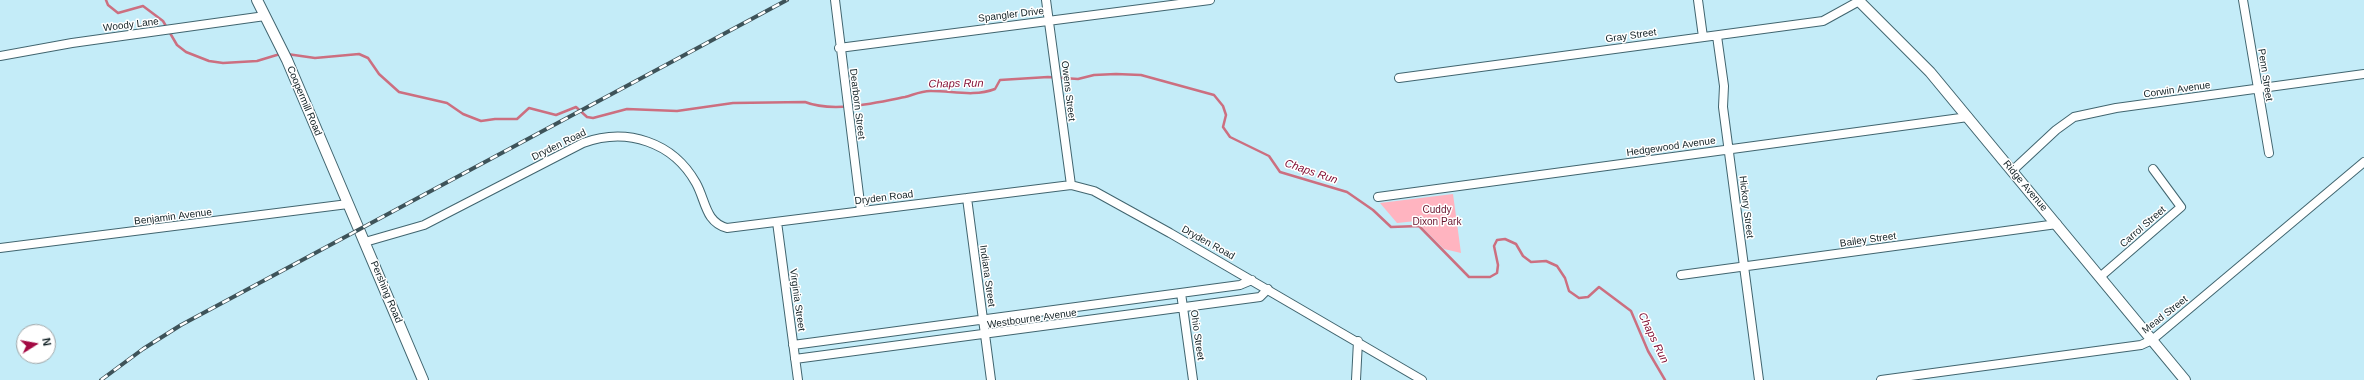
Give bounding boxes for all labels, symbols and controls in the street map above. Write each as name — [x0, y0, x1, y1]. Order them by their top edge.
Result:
street label: Spangler Drive — [977, 5, 1045, 25]
street label: Woody Lane — [102, 16, 160, 34]
street label: Gray Street — [1605, 27, 1657, 45]
street label: Penn Street — [2255, 48, 2275, 102]
street label: Owens Street — [1058, 60, 1078, 122]
street label: Coopermill Road — [284, 64, 324, 138]
street label: Dearborn Street — [847, 68, 867, 140]
water label: Chaps Run — [928, 77, 984, 91]
street label: Corwin Avenue — [2143, 79, 2211, 101]
street label: Dryden Road — [530, 127, 588, 163]
street label: Hedgewood Avenue — [1626, 135, 1716, 159]
water label: Chaps Run — [1283, 157, 1339, 187]
street label: Ridge Avenue — [2000, 158, 2050, 214]
street label: Hickory Street — [1736, 175, 1756, 239]
street label: Dryden Road — [854, 188, 914, 208]
park label: Cuddy Dixon Park — [1413, 204, 1461, 228]
street label: Carrol Street — [2118, 204, 2168, 250]
street label: Benjamin Avenue — [133, 206, 213, 228]
street label: Dryden Road — [1179, 223, 1237, 263]
street label: Bailey Street — [1839, 230, 1897, 250]
street label: Indiana Street — [977, 244, 997, 308]
street label: Pershing Road — [368, 259, 404, 325]
street label: Virginia Street — [787, 268, 807, 332]
street label: Mead Street — [2140, 294, 2190, 336]
street label: Westbourne Avenue — [986, 307, 1078, 331]
street label: Ohio Street — [1188, 309, 1206, 361]
water label: Chaps Run — [1635, 310, 1671, 366]
north arrow — [16, 324, 56, 364]
text: N — [40, 337, 53, 347]

